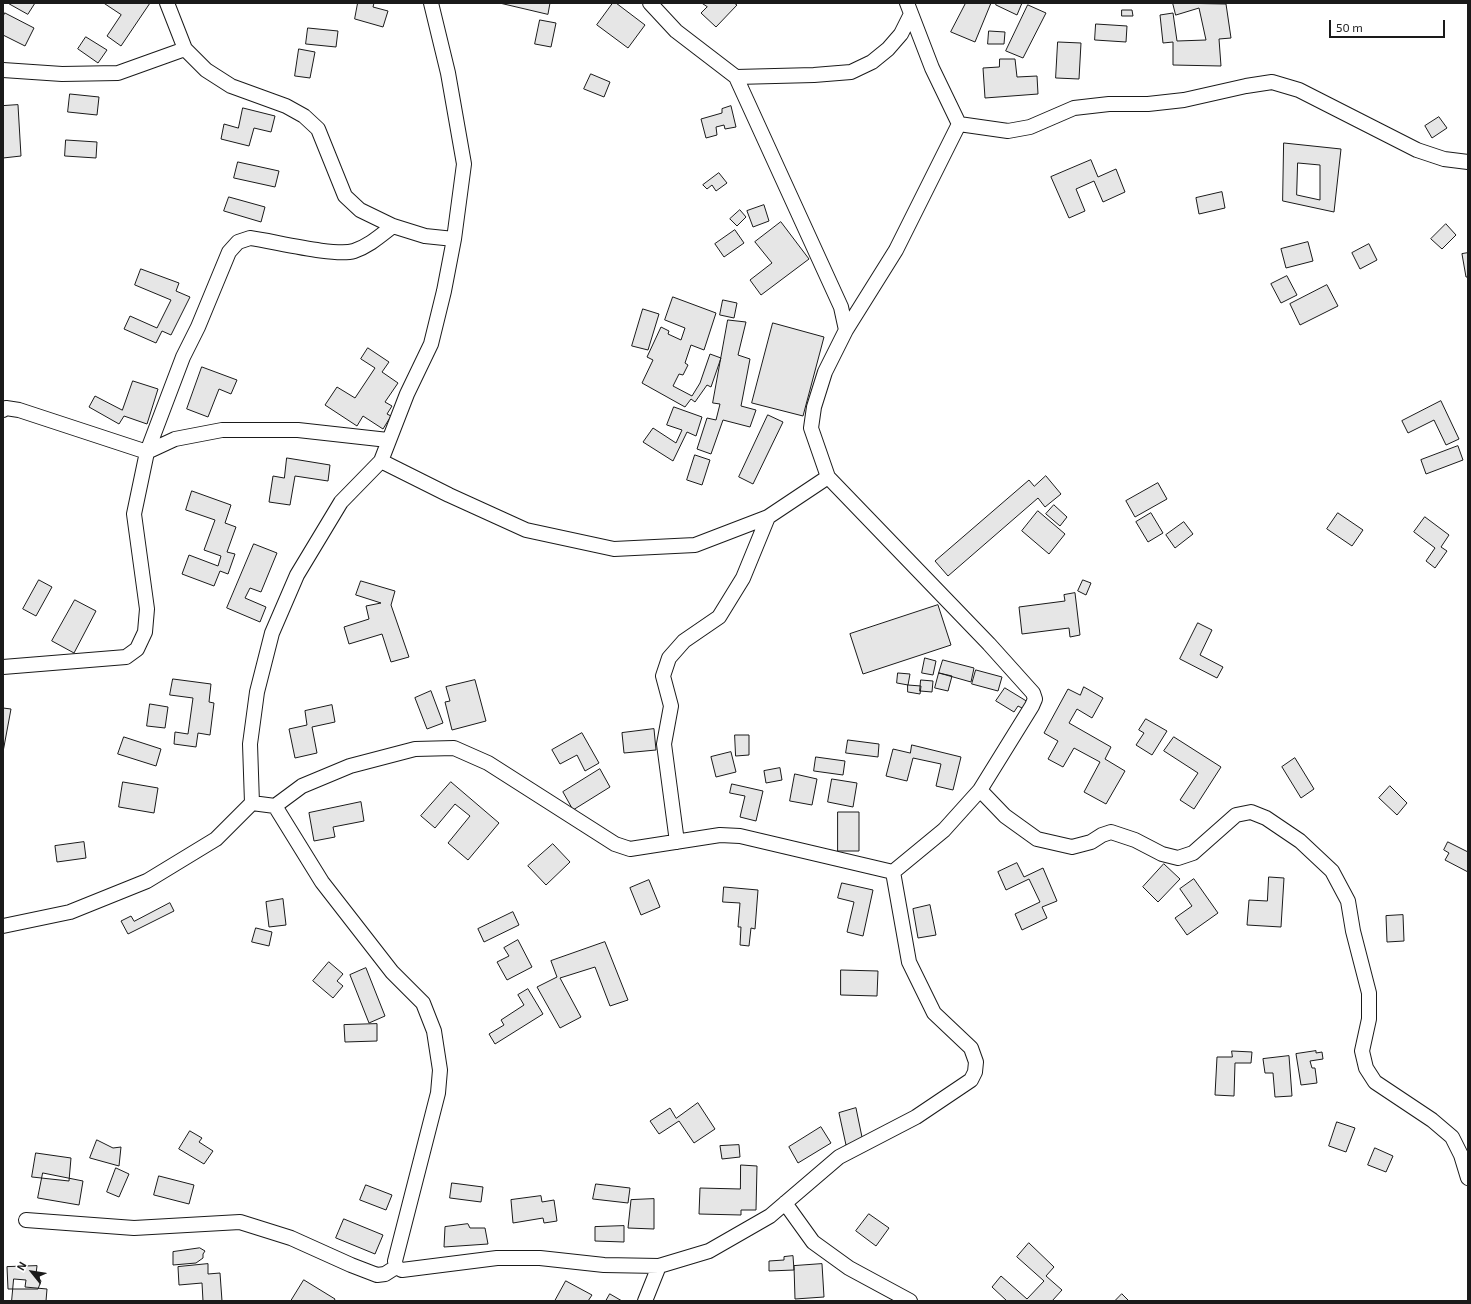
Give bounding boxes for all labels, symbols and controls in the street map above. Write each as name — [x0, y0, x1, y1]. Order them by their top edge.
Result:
scale bar — [1331, 12, 1447, 38]
text: 50 m — [1336, 20, 1363, 34]
north arrow — [12, 1252, 52, 1292]
text: N — [14, 1259, 29, 1272]

